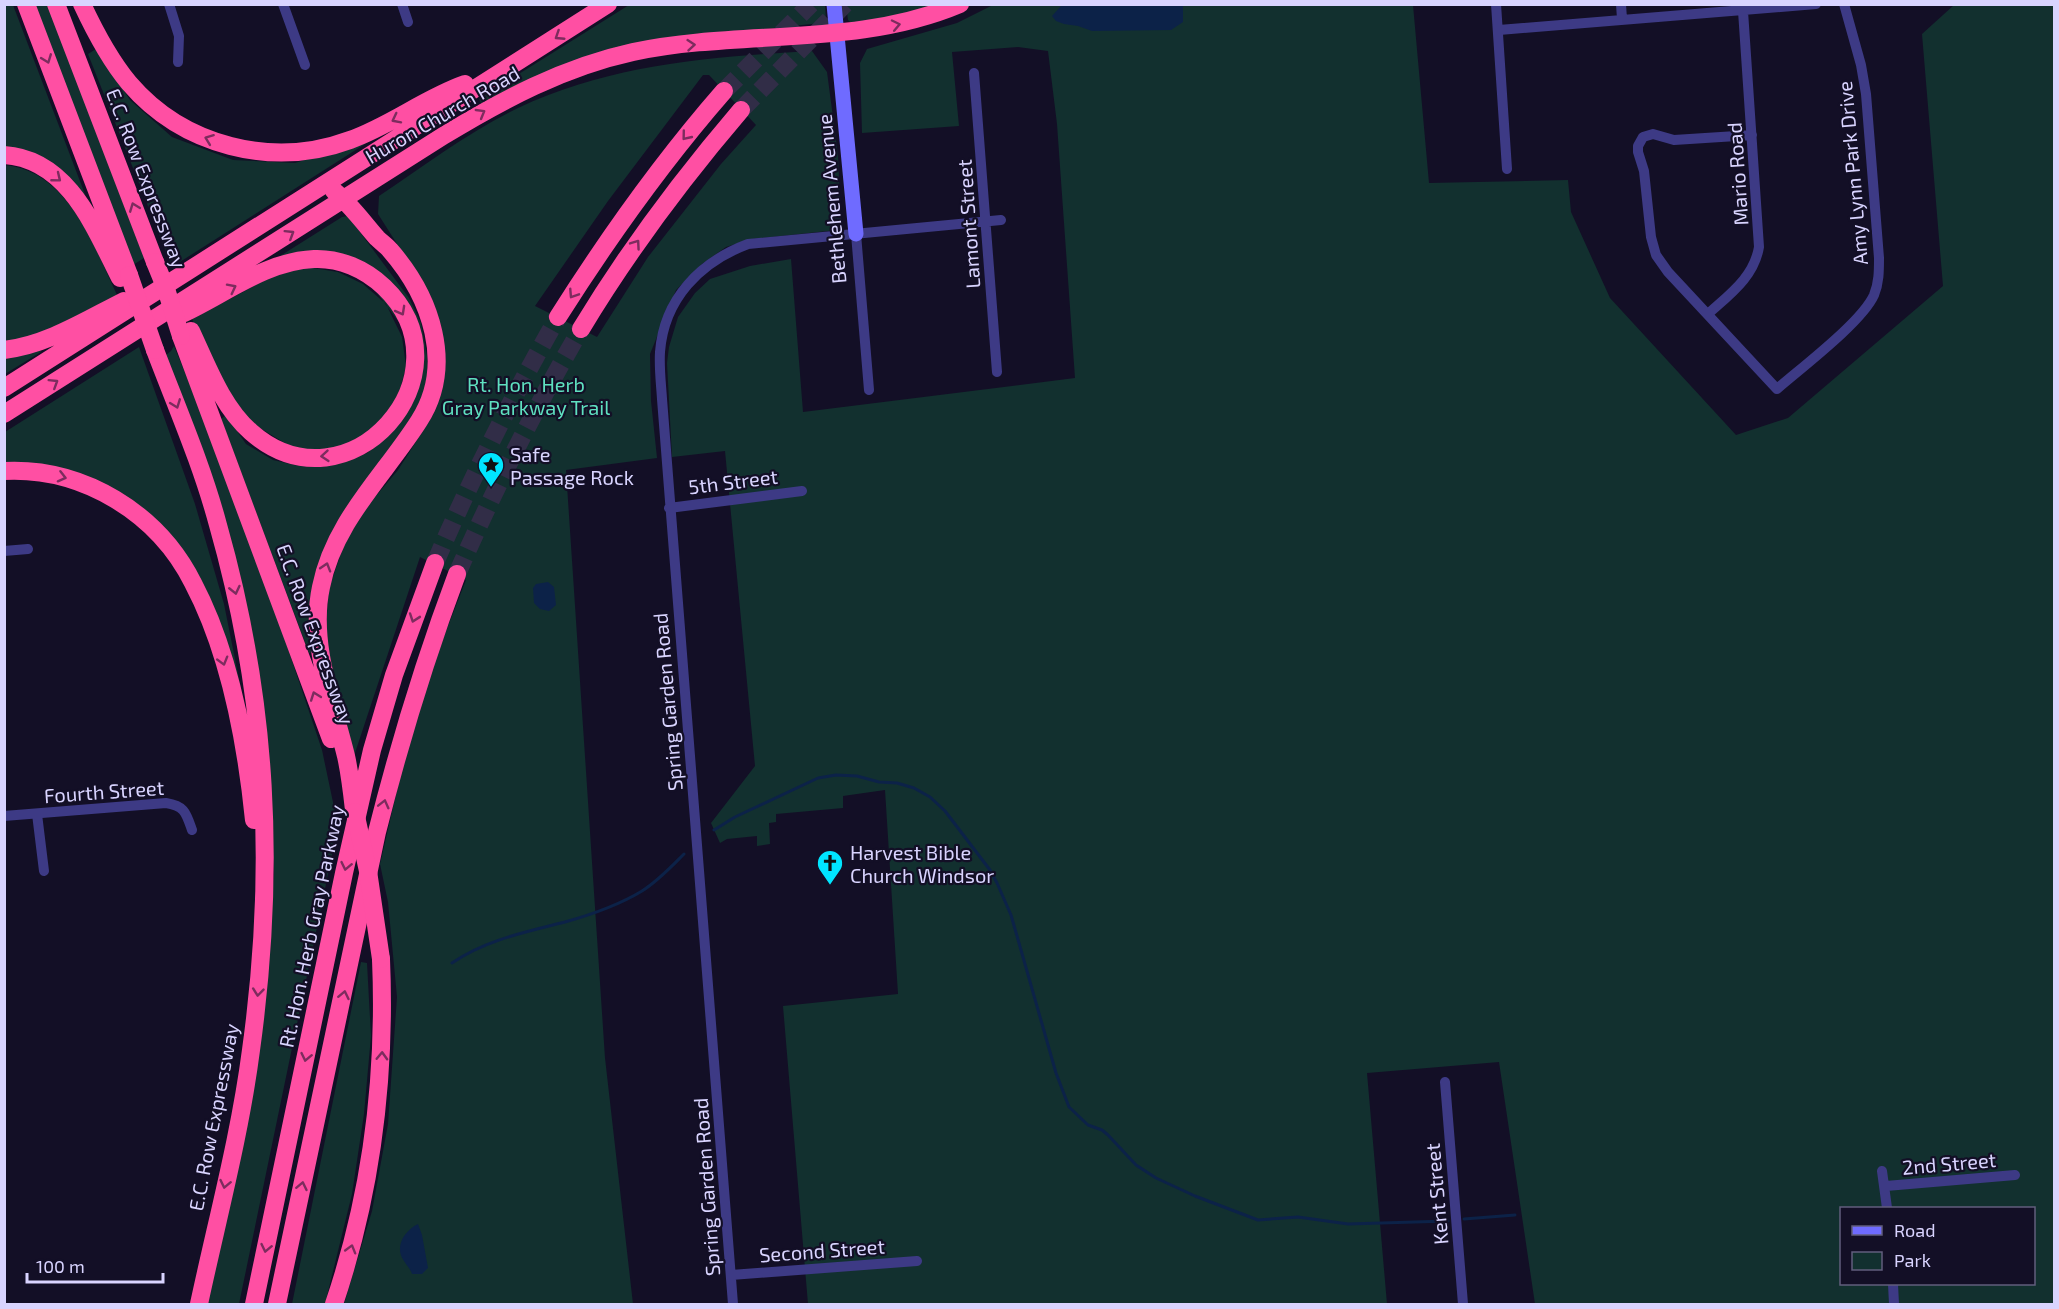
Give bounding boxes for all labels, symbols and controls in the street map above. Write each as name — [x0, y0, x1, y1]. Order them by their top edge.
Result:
one-way arrow — [891, 19, 901, 32]
one-way arrow — [555, 29, 566, 40]
one-way arrow — [686, 39, 695, 52]
one-way arrow — [40, 53, 52, 64]
street label: Huron Church Road — [361, 60, 523, 168]
street label: Amy Lynn Park Drive — [1832, 80, 1872, 266]
street label: E.C. Row Expressway — [102, 85, 192, 272]
one-way arrow — [475, 109, 485, 120]
one-way arrow — [391, 112, 402, 123]
street label: Bethlehem Avenue — [812, 113, 850, 285]
street label: Mario Road — [1721, 122, 1753, 226]
one-way arrow — [683, 129, 694, 140]
one-way arrow — [204, 134, 214, 147]
street label: Lamont Street — [951, 158, 984, 289]
one-way arrow — [50, 171, 61, 182]
one-way arrow — [129, 202, 141, 213]
one-way arrow — [283, 230, 294, 241]
one-way arrow — [629, 240, 640, 251]
one-way arrow — [225, 284, 236, 296]
one-way arrow — [569, 288, 580, 299]
one-way arrow — [394, 305, 405, 315]
park label: Rt. Hon. Herb Gray Parkway Trail — [442, 372, 610, 419]
one-way arrow — [47, 379, 58, 390]
one-way arrow — [169, 398, 181, 409]
place label: Safe Passage Rock — [510, 442, 634, 489]
one-way arrow — [321, 449, 330, 462]
place icon: Safe Passage Rock — [476, 450, 506, 488]
street label: 5th Street — [687, 464, 780, 498]
one-way arrow — [57, 469, 67, 482]
street label: E.C. Row Expressway — [272, 540, 360, 728]
one-way arrow — [319, 562, 331, 573]
one-way arrow — [228, 585, 241, 595]
one-way arrow — [409, 612, 422, 623]
street label: Spring Garden Road — [647, 612, 687, 792]
one-way arrow — [216, 655, 228, 666]
one-way arrow — [310, 691, 323, 702]
street label: Fourth Street — [43, 775, 165, 807]
one-way arrow — [377, 799, 389, 810]
street label: Rt. Hon. Herb Gray Parkway — [274, 802, 349, 1050]
place label: Harvest Bible Church Windsor — [850, 840, 994, 887]
church icon: Harvest Bible Church Windsor — [815, 848, 845, 886]
one-way arrow — [340, 861, 353, 871]
one-way arrow — [252, 988, 265, 997]
one-way arrow — [336, 990, 349, 1000]
street label: E.C. Row Expressway — [183, 1021, 243, 1213]
one-way arrow — [300, 1052, 313, 1062]
one-way arrow — [375, 1052, 388, 1061]
street label: Spring Garden Road — [688, 1097, 724, 1277]
street label: Kent Street — [1420, 1142, 1452, 1246]
street label: 2nd Street — [1901, 1147, 1997, 1179]
one-way arrow — [219, 1179, 232, 1189]
one-way arrow — [295, 1181, 308, 1191]
legend — [1840, 1207, 2035, 1285]
text: Road — [1894, 1219, 1935, 1241]
street label: Second Street — [758, 1234, 886, 1266]
one-way arrow — [260, 1243, 273, 1253]
one-way arrow — [344, 1244, 356, 1254]
scale bar — [27, 1246, 164, 1284]
text: Park — [1894, 1249, 1931, 1271]
text: 100 m — [36, 1255, 85, 1277]

